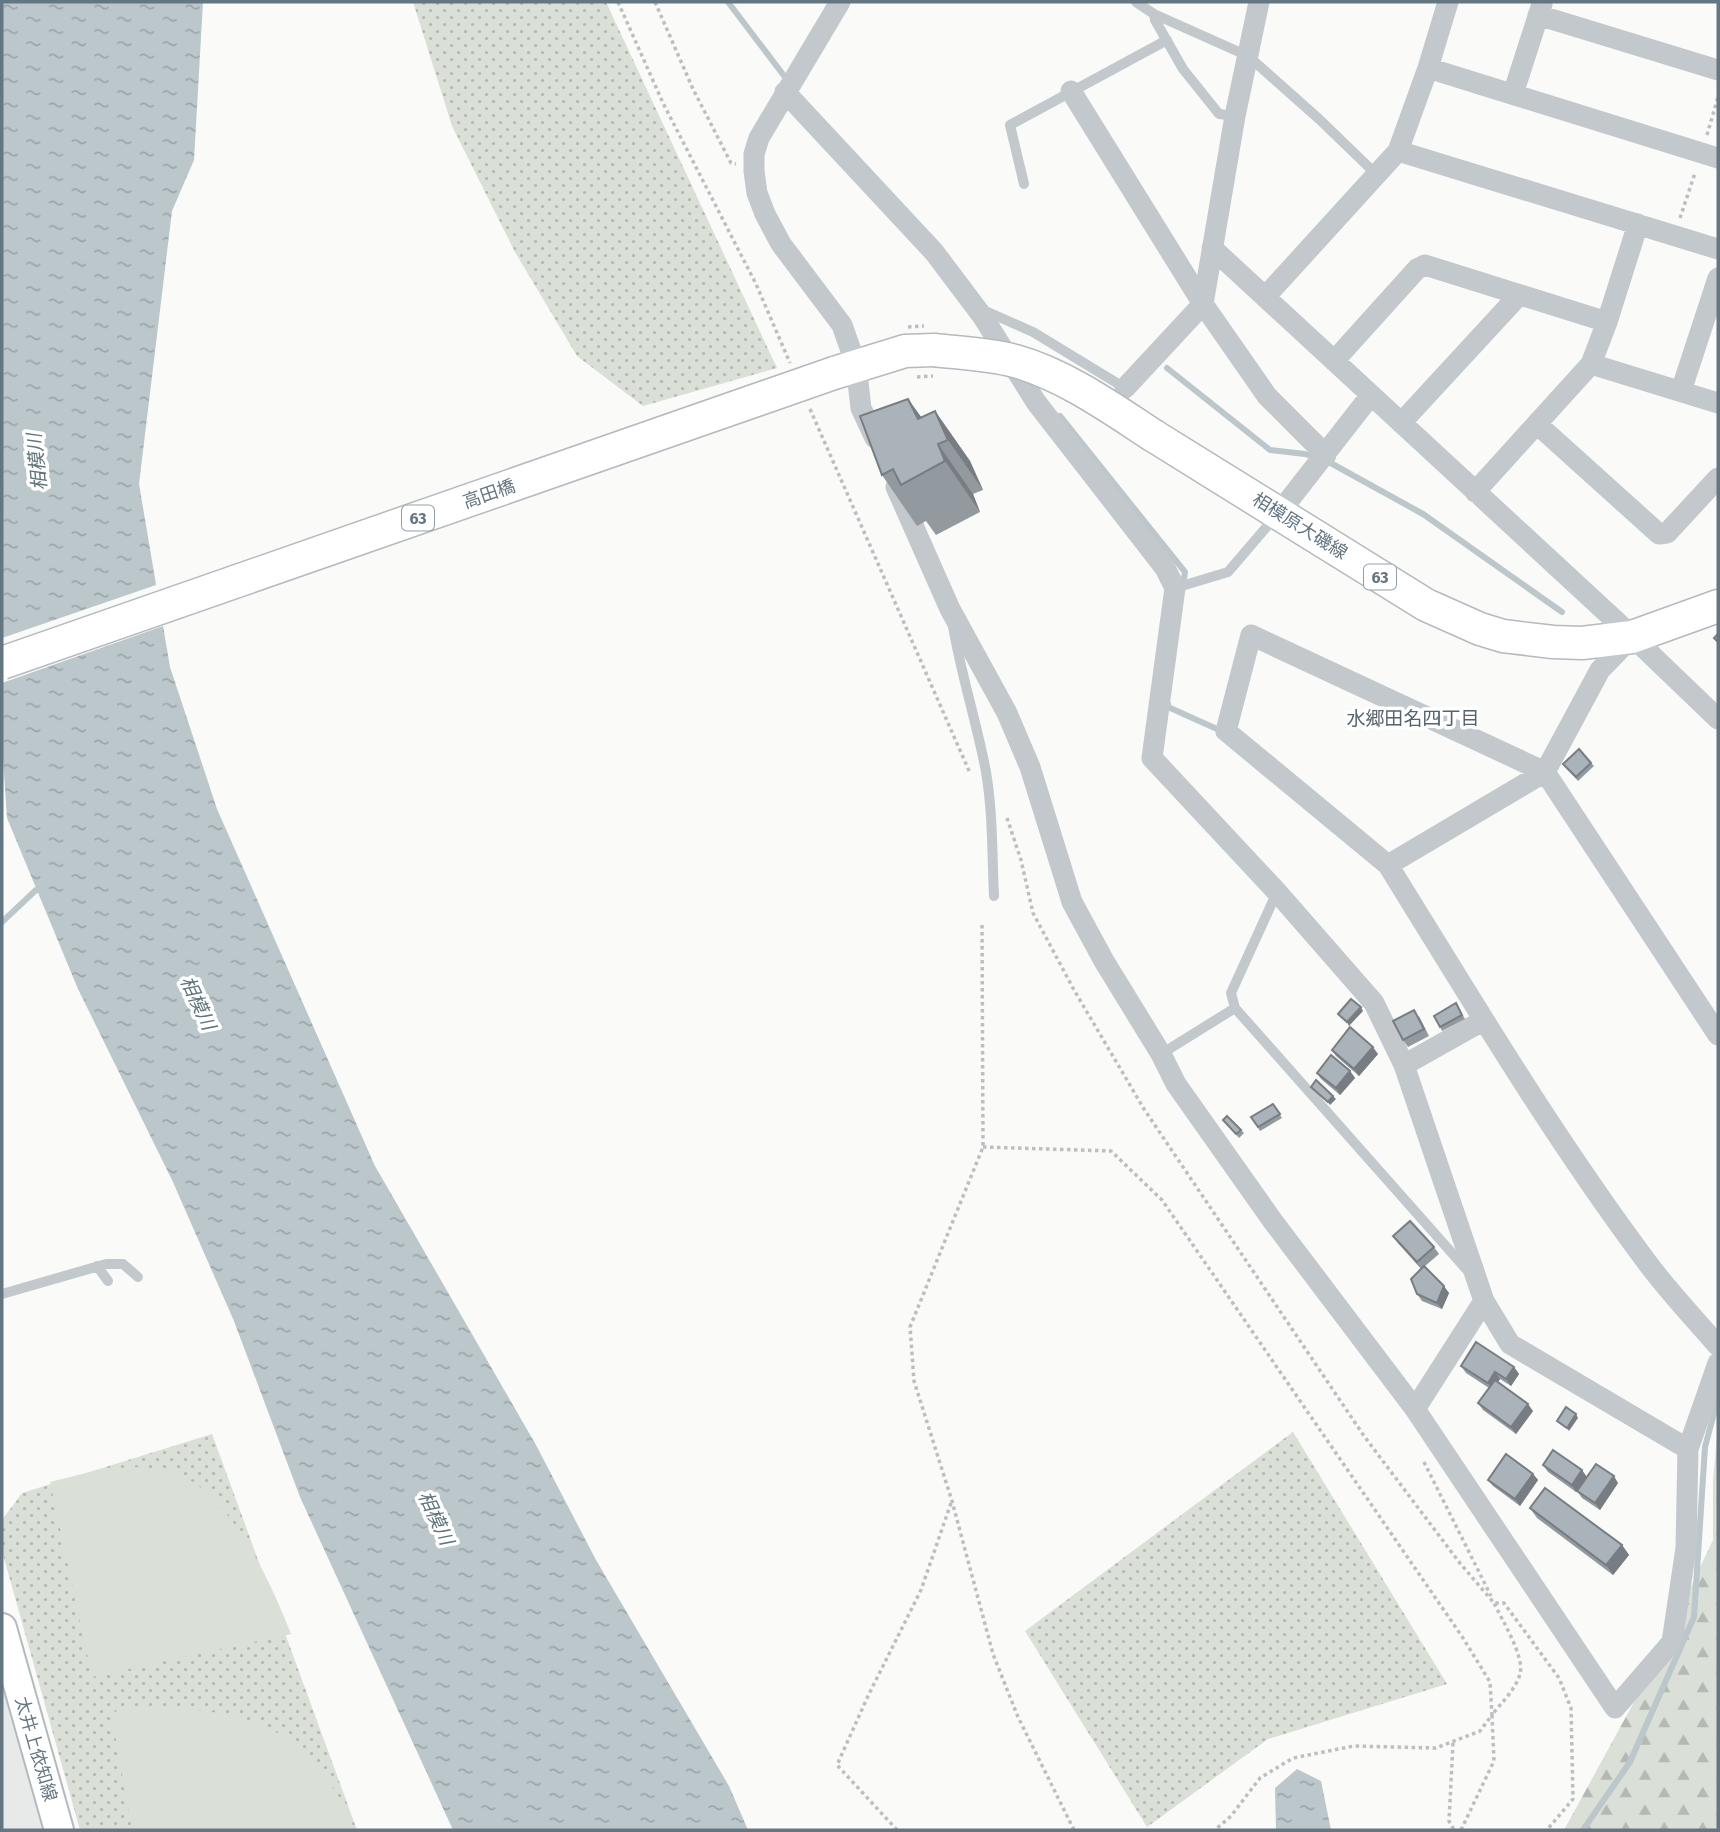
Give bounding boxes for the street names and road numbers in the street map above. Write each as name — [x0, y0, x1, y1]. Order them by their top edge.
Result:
street label: 高田橋 — [460, 475, 518, 513]
street label: 相模原大磯線 — [1248, 488, 1352, 564]
road number: 63 — [402, 505, 434, 530]
road number: 63 — [1364, 564, 1396, 590]
street label: 太井上依知線 — [11, 1694, 61, 1804]

